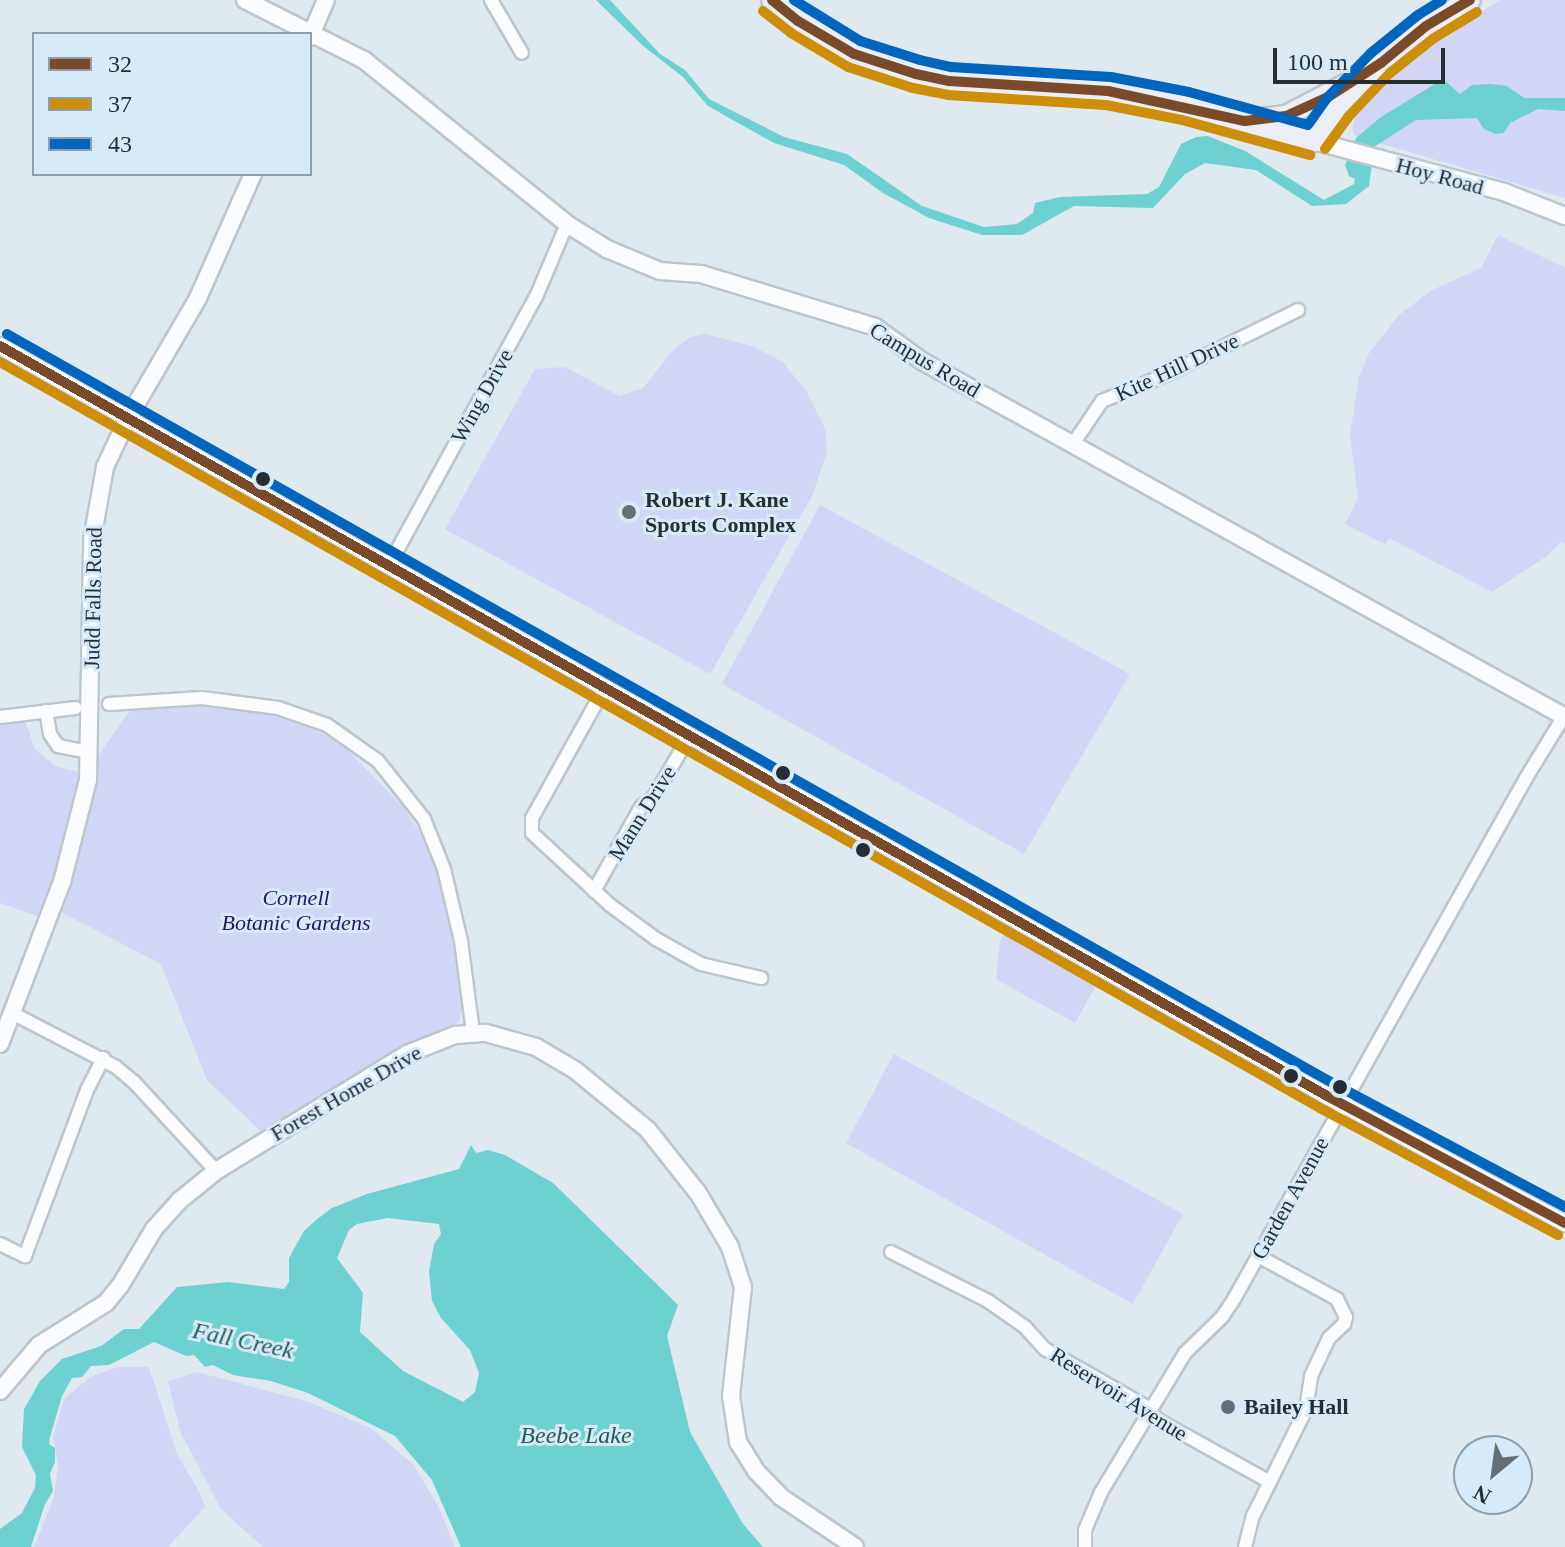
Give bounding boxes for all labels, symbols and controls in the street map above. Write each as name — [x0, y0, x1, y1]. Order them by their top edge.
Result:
legend — [32, 32, 312, 176]
scale bar — [1277, 32, 1449, 82]
text: 100 m — [1287, 49, 1348, 75]
text: 32 — [108, 51, 132, 77]
text: 37 — [108, 91, 132, 117]
text: 43 — [108, 131, 132, 157]
street label: Hoy Road — [1393, 152, 1487, 200]
street label: Campus Road — [865, 317, 985, 403]
street label: Kite Hill Drive — [1111, 327, 1243, 407]
street label: Wing Drive — [445, 344, 519, 448]
unlabelled marker — [255, 471, 271, 487]
place label: Robert J. Kane Sports Complex — [645, 486, 796, 538]
marker: Robert J. Kane Sports Complex — [620, 503, 638, 521]
street label: Judd Falls Road — [79, 527, 107, 669]
street label: Mann Drive — [602, 761, 682, 865]
unlabelled marker — [775, 765, 791, 781]
unlabelled marker — [855, 842, 871, 858]
park label: Cornell Botanic Gardens — [222, 884, 370, 936]
street label: Forest Home Drive — [266, 1039, 426, 1147]
unlabelled marker — [1283, 1068, 1299, 1084]
unlabelled marker — [1332, 1079, 1348, 1095]
street label: Garden Avenue — [1245, 1132, 1335, 1264]
water label: Fall Creek — [190, 1316, 296, 1366]
street label: Reservoir Avenue — [1045, 1341, 1193, 1447]
place label: Bailey Hall — [1244, 1394, 1348, 1420]
marker: Bailey Hall — [1219, 1398, 1237, 1416]
water label: Beebe Lake — [520, 1422, 632, 1450]
north arrow — [1453, 1435, 1533, 1515]
text: N — [1469, 1480, 1495, 1509]

